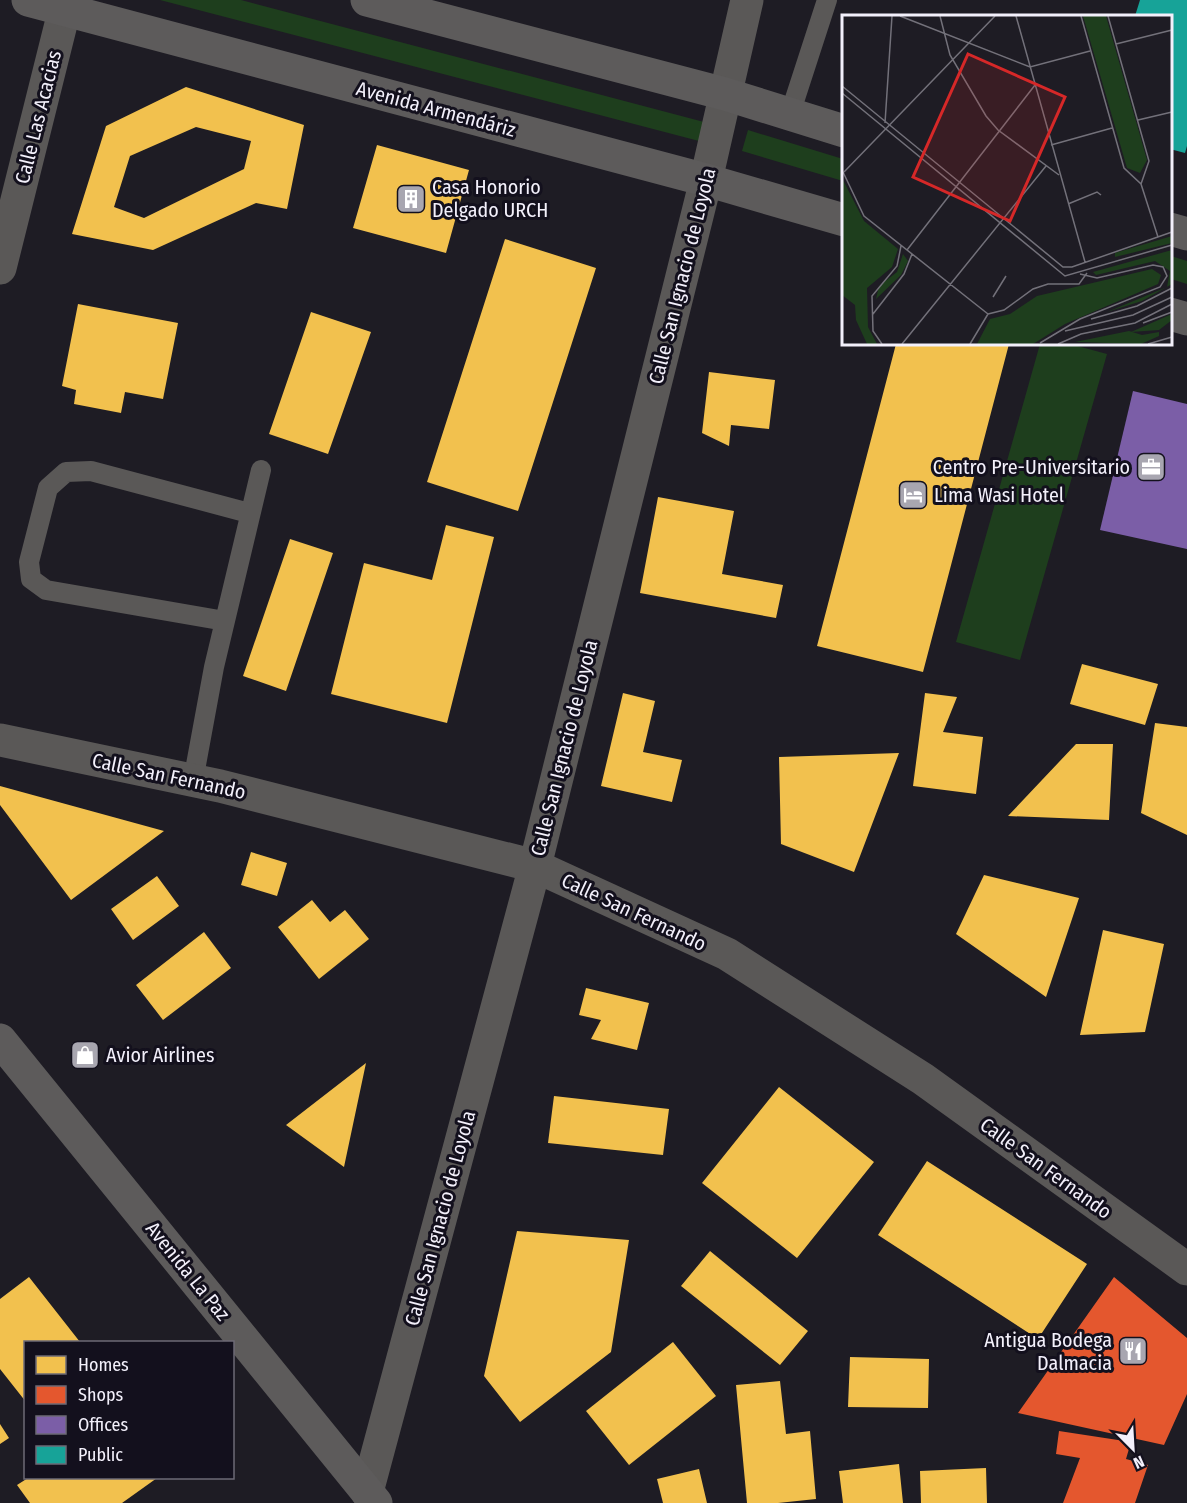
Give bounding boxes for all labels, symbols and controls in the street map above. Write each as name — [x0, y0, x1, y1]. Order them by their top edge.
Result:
inset map — [842, 15, 1172, 345]
street label: Calle Las Acacias — [10, 48, 66, 186]
street label: Avenida Armendáriz — [354, 76, 518, 142]
street label: Calle San Ignacio de Loyola — [644, 165, 720, 387]
place label: Casa Honorio Delgado URCH — [432, 175, 548, 222]
building icon: Casa Honorio Delgado URCH — [395, 183, 427, 215]
office icon: Centro Pre-Universitario — [1135, 451, 1167, 483]
place label: Centro Pre-Universitario — [933, 455, 1130, 479]
hotel icon: Lima Wasi Hotel — [897, 479, 929, 511]
place label: Lima Wasi Hotel — [934, 483, 1064, 507]
street label: Calle San Ignacio de Loyola — [526, 637, 602, 859]
street label: Calle San Fernando — [90, 748, 248, 804]
street label: Calle San Fernando — [558, 868, 710, 956]
shop icon: Avior Airlines — [69, 1039, 101, 1071]
place label: Avior Airlines — [106, 1043, 214, 1067]
street label: Calle San Ignacio de Loyola — [400, 1108, 480, 1328]
street label: Calle San Fernando — [976, 1112, 1116, 1224]
street label: Avenida La Paz — [141, 1217, 235, 1325]
place label: Antigua Bodega Dalmacia — [984, 1328, 1112, 1375]
restaurant icon: Antigua Bodega Dalmacia — [1117, 1335, 1149, 1367]
legend — [24, 1341, 234, 1479]
text: Homes — [78, 1354, 129, 1376]
text: Shops — [78, 1384, 123, 1406]
text: Offices — [78, 1414, 128, 1436]
north arrow — [1103, 1419, 1163, 1479]
text: Public — [78, 1444, 123, 1466]
text: N — [1131, 1452, 1147, 1473]

